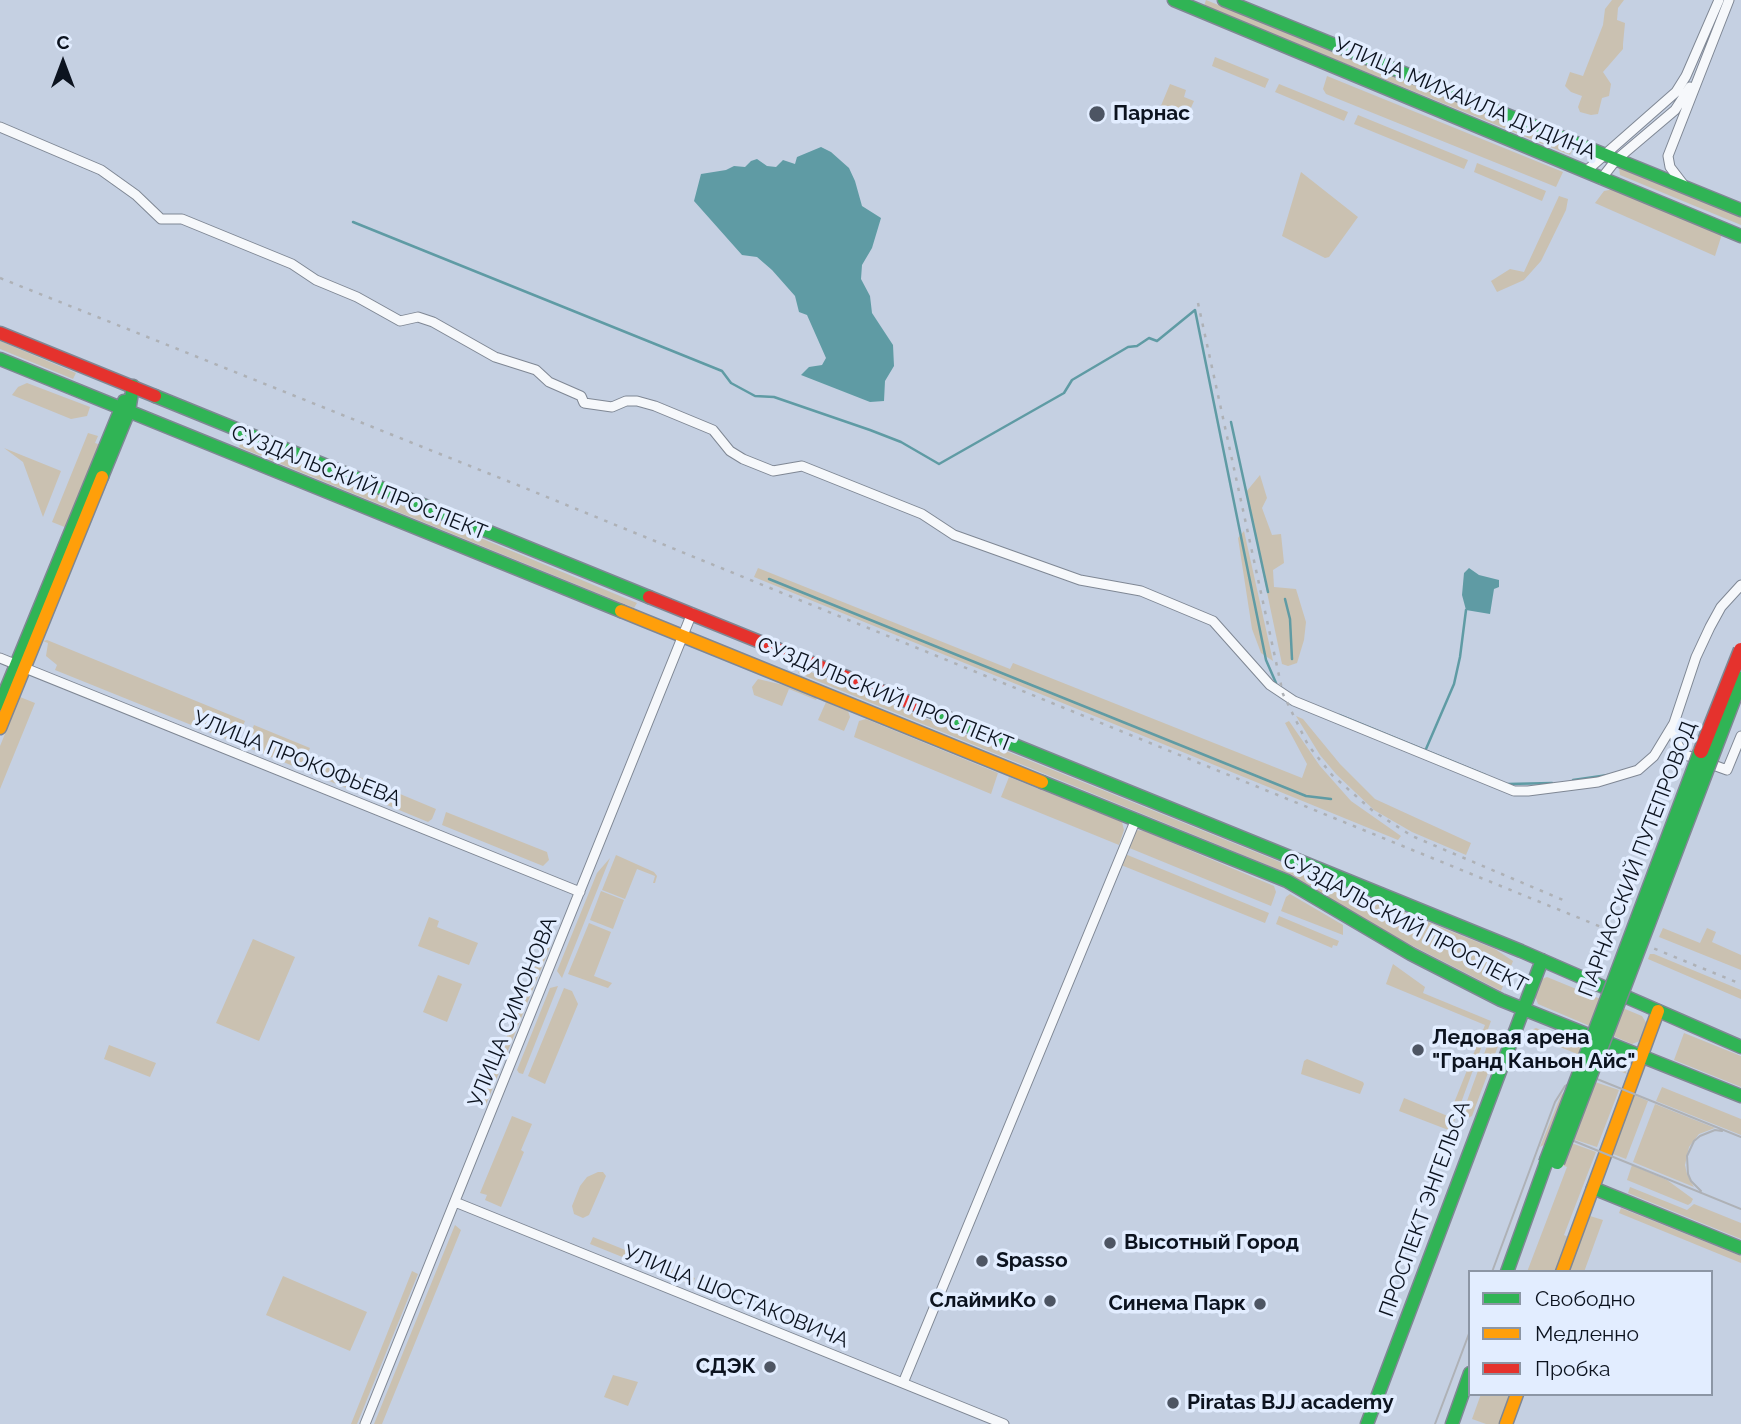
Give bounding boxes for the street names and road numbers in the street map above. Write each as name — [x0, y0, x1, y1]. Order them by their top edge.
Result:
street label: УЛИЦА МИХАИЛА ДУДИНА — [1330, 32, 1600, 166]
street label: СУЗДАЛЬСКИЙ ПРОСПЕКТ — [227, 420, 491, 546]
street label: СУЗДАЛЬСКИЙ ПРОСПЕКТ — [753, 632, 1017, 758]
street label: УЛИЦА ПРОКОФЬЕВА — [190, 706, 404, 812]
street label: ПАРНАССКИЙ ПУТЕПРОВОД — [1574, 717, 1702, 1001]
street label: СУЗДАЛЬСКИЙ ПРОСПЕКТ — [1278, 848, 1532, 998]
street label: УЛИЦА СИМОНОВА — [463, 913, 563, 1111]
street label: ПРОСПЕКТ ЭНГЕЛЬСА — [1374, 1098, 1476, 1320]
street label: УЛИЦА ШОСТАКОВИЧА — [620, 1240, 852, 1354]

